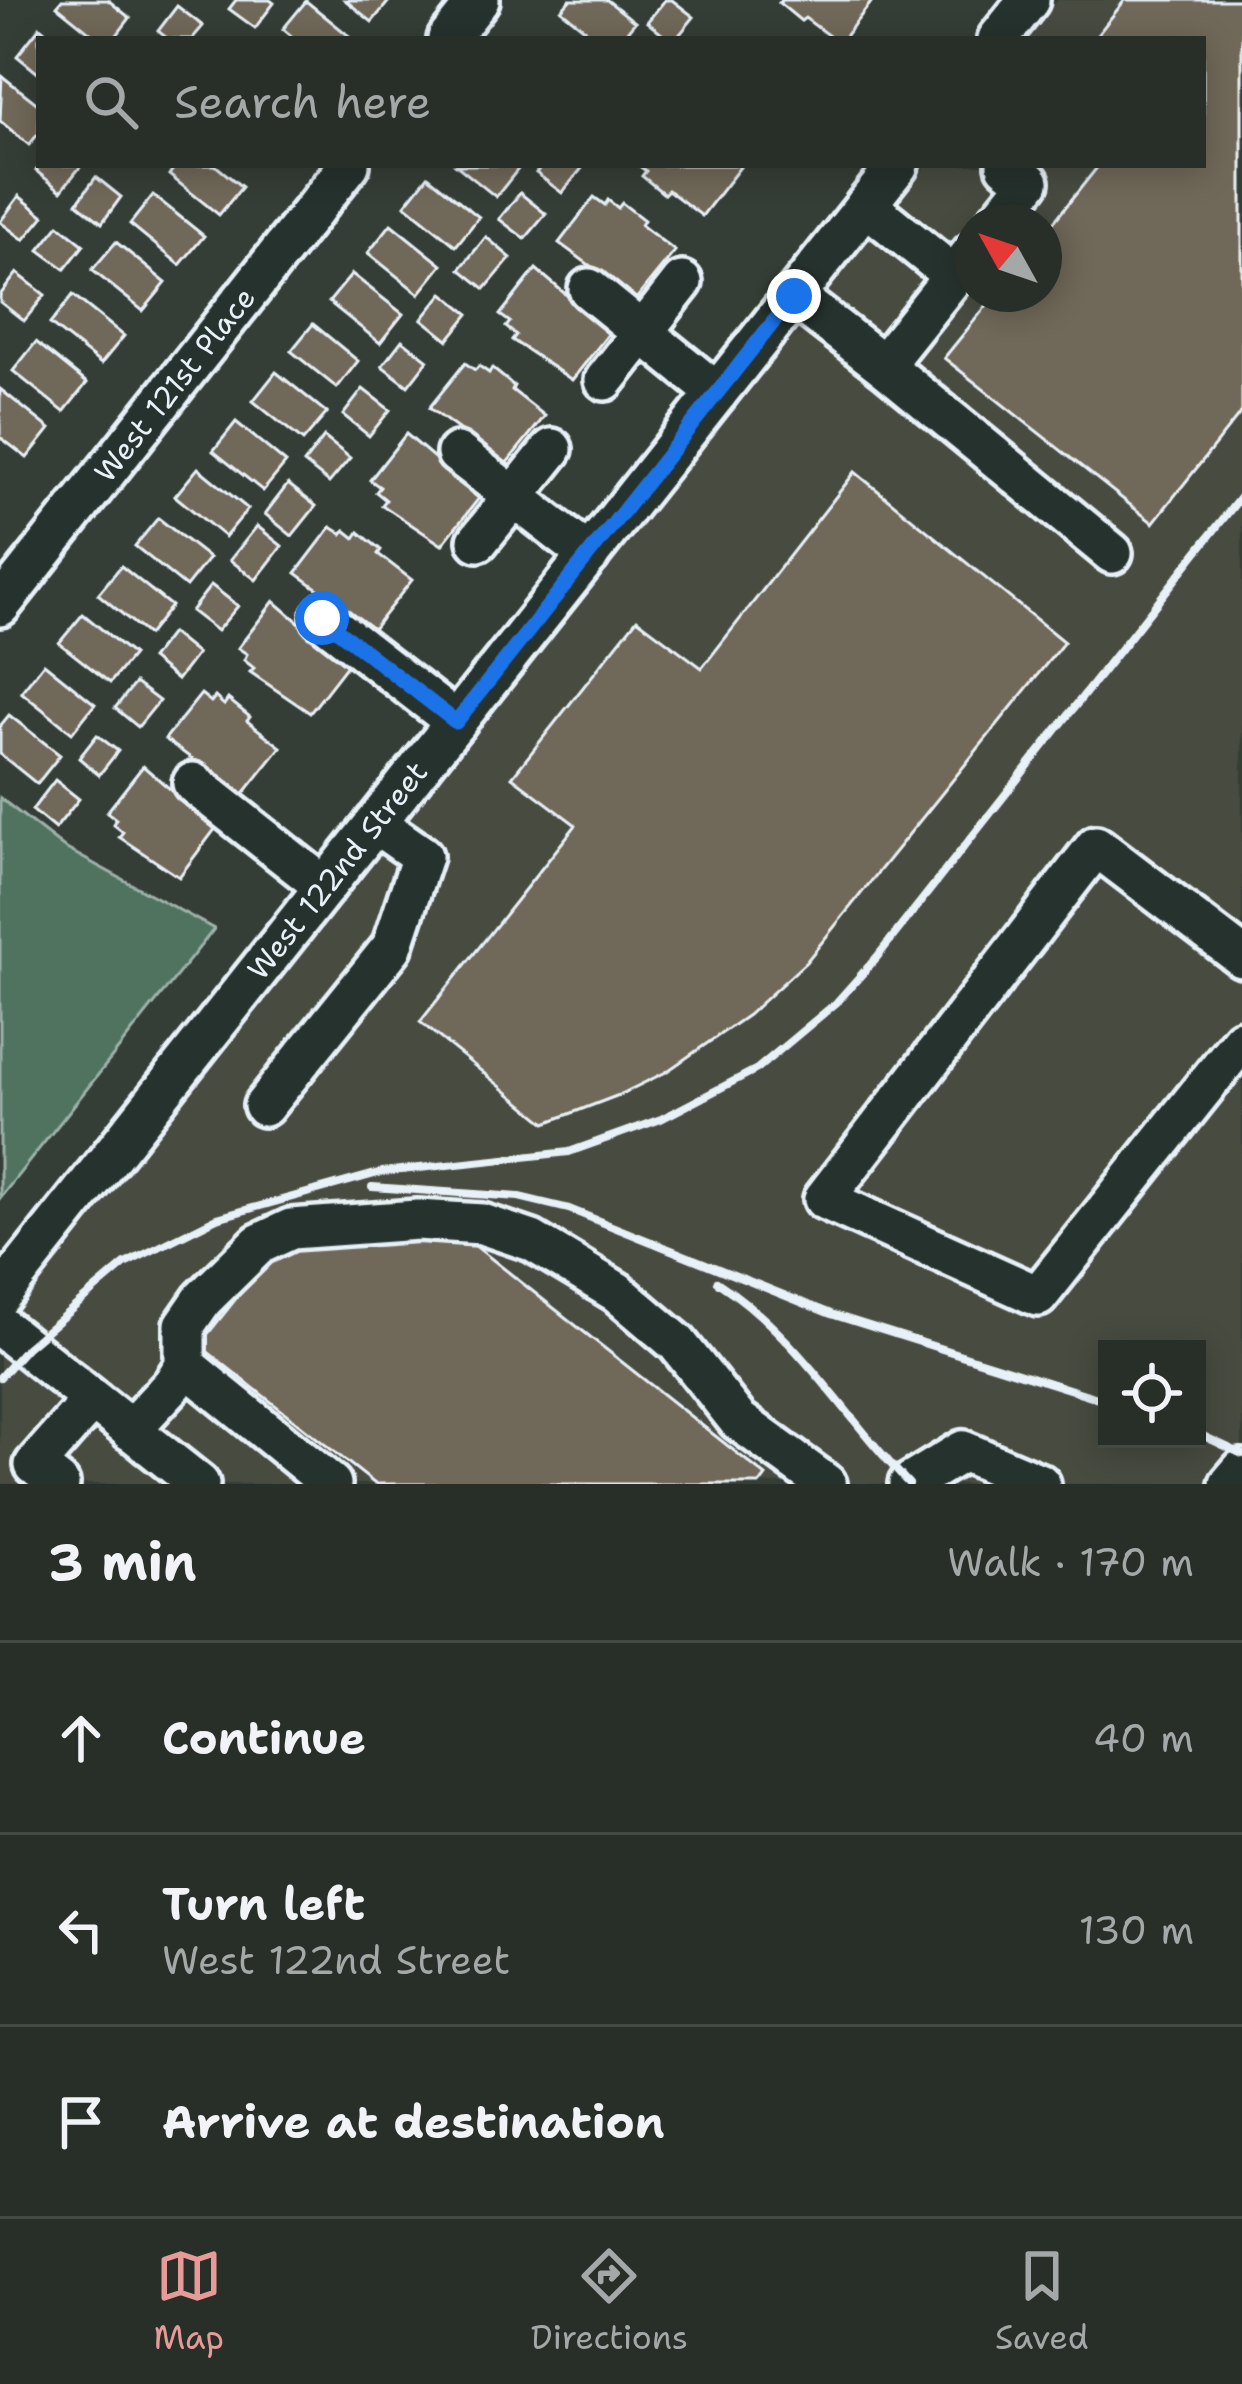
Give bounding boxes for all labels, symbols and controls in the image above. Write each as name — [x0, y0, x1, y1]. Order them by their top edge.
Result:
search box — [36, 36, 1206, 168]
icon: search — [78, 69, 144, 135]
text: Search here — [174, 72, 431, 132]
north arrow — [954, 204, 1062, 312]
route end — [767, 269, 821, 323]
street label: West 121st Place — [85, 279, 265, 491]
route start — [295, 591, 349, 645]
street label: West 122nd Street — [238, 753, 437, 988]
map controls — [1098, 1340, 1206, 1448]
button: locate — [1098, 1340, 1206, 1448]
text: 3 min — [48, 1528, 197, 1596]
text: Walk · 170 m — [947, 1536, 1194, 1588]
icon: ahead — [48, 1705, 114, 1771]
text: Continue — [162, 1708, 366, 1768]
text: 40 m — [1093, 1712, 1194, 1764]
text: Turn left — [162, 1874, 365, 1934]
icon: left — [48, 1897, 114, 1963]
text: 130 m — [1079, 1904, 1194, 1956]
text: West 122nd Street — [162, 1934, 510, 1986]
icon: arrive — [48, 2089, 114, 2155]
text: Arrive at destination — [162, 2092, 665, 2152]
tab: Map — [153, 2243, 224, 2360]
tab: Directions — [531, 2243, 688, 2360]
tab: Saved — [995, 2243, 1089, 2360]

